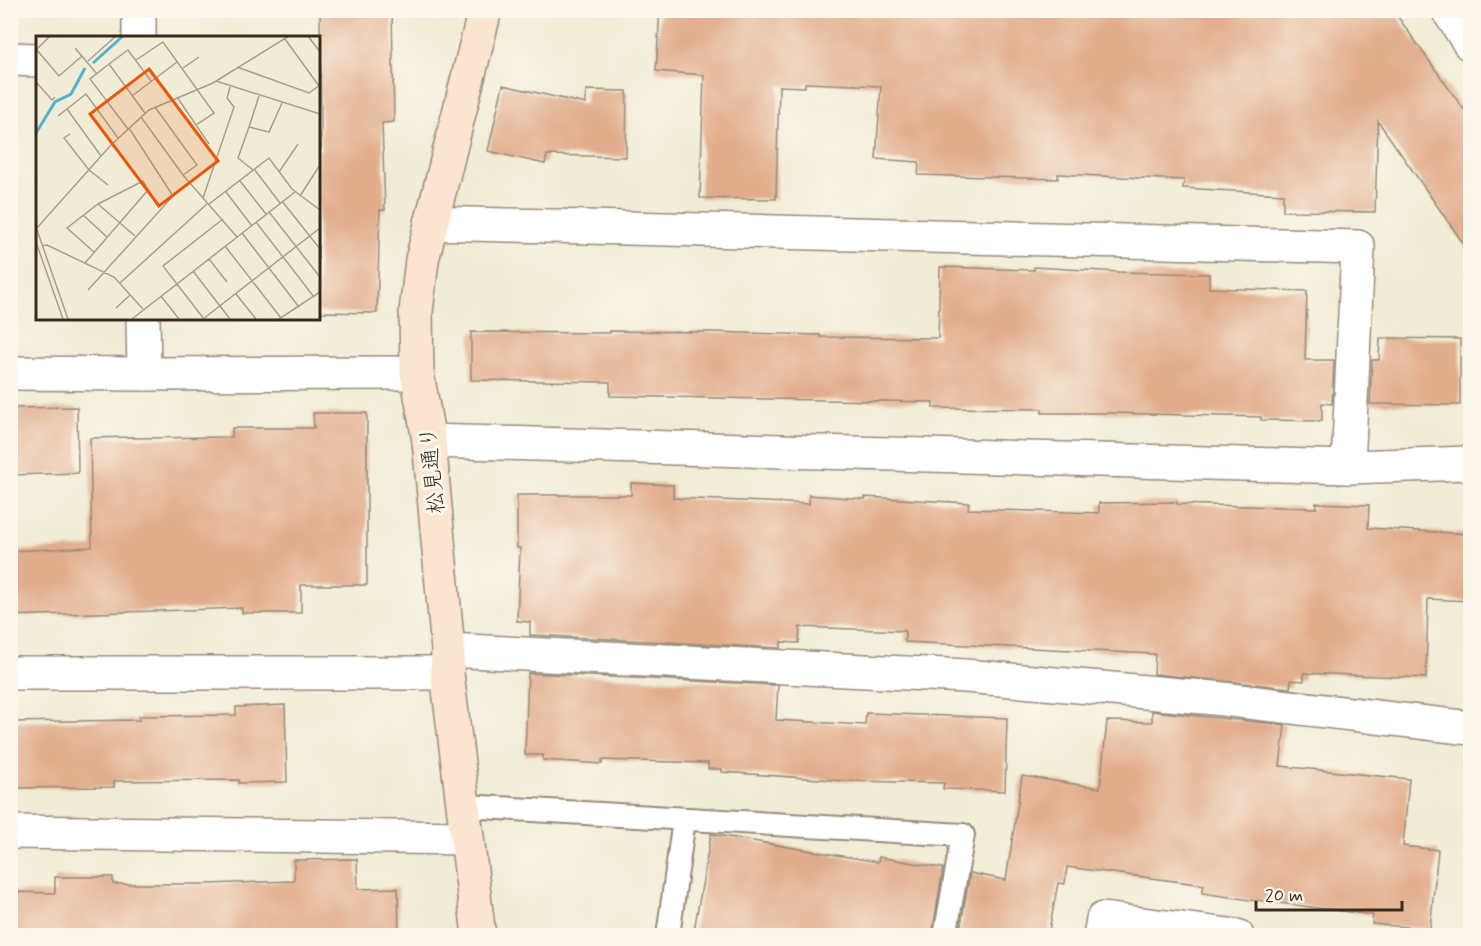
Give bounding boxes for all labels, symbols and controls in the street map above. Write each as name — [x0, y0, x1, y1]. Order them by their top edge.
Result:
inset map — [36, 36, 320, 320]
street label: 松見通り — [414, 425, 452, 515]
scale bar — [1256, 874, 1402, 912]
text: 20 m — [1265, 884, 1303, 908]

